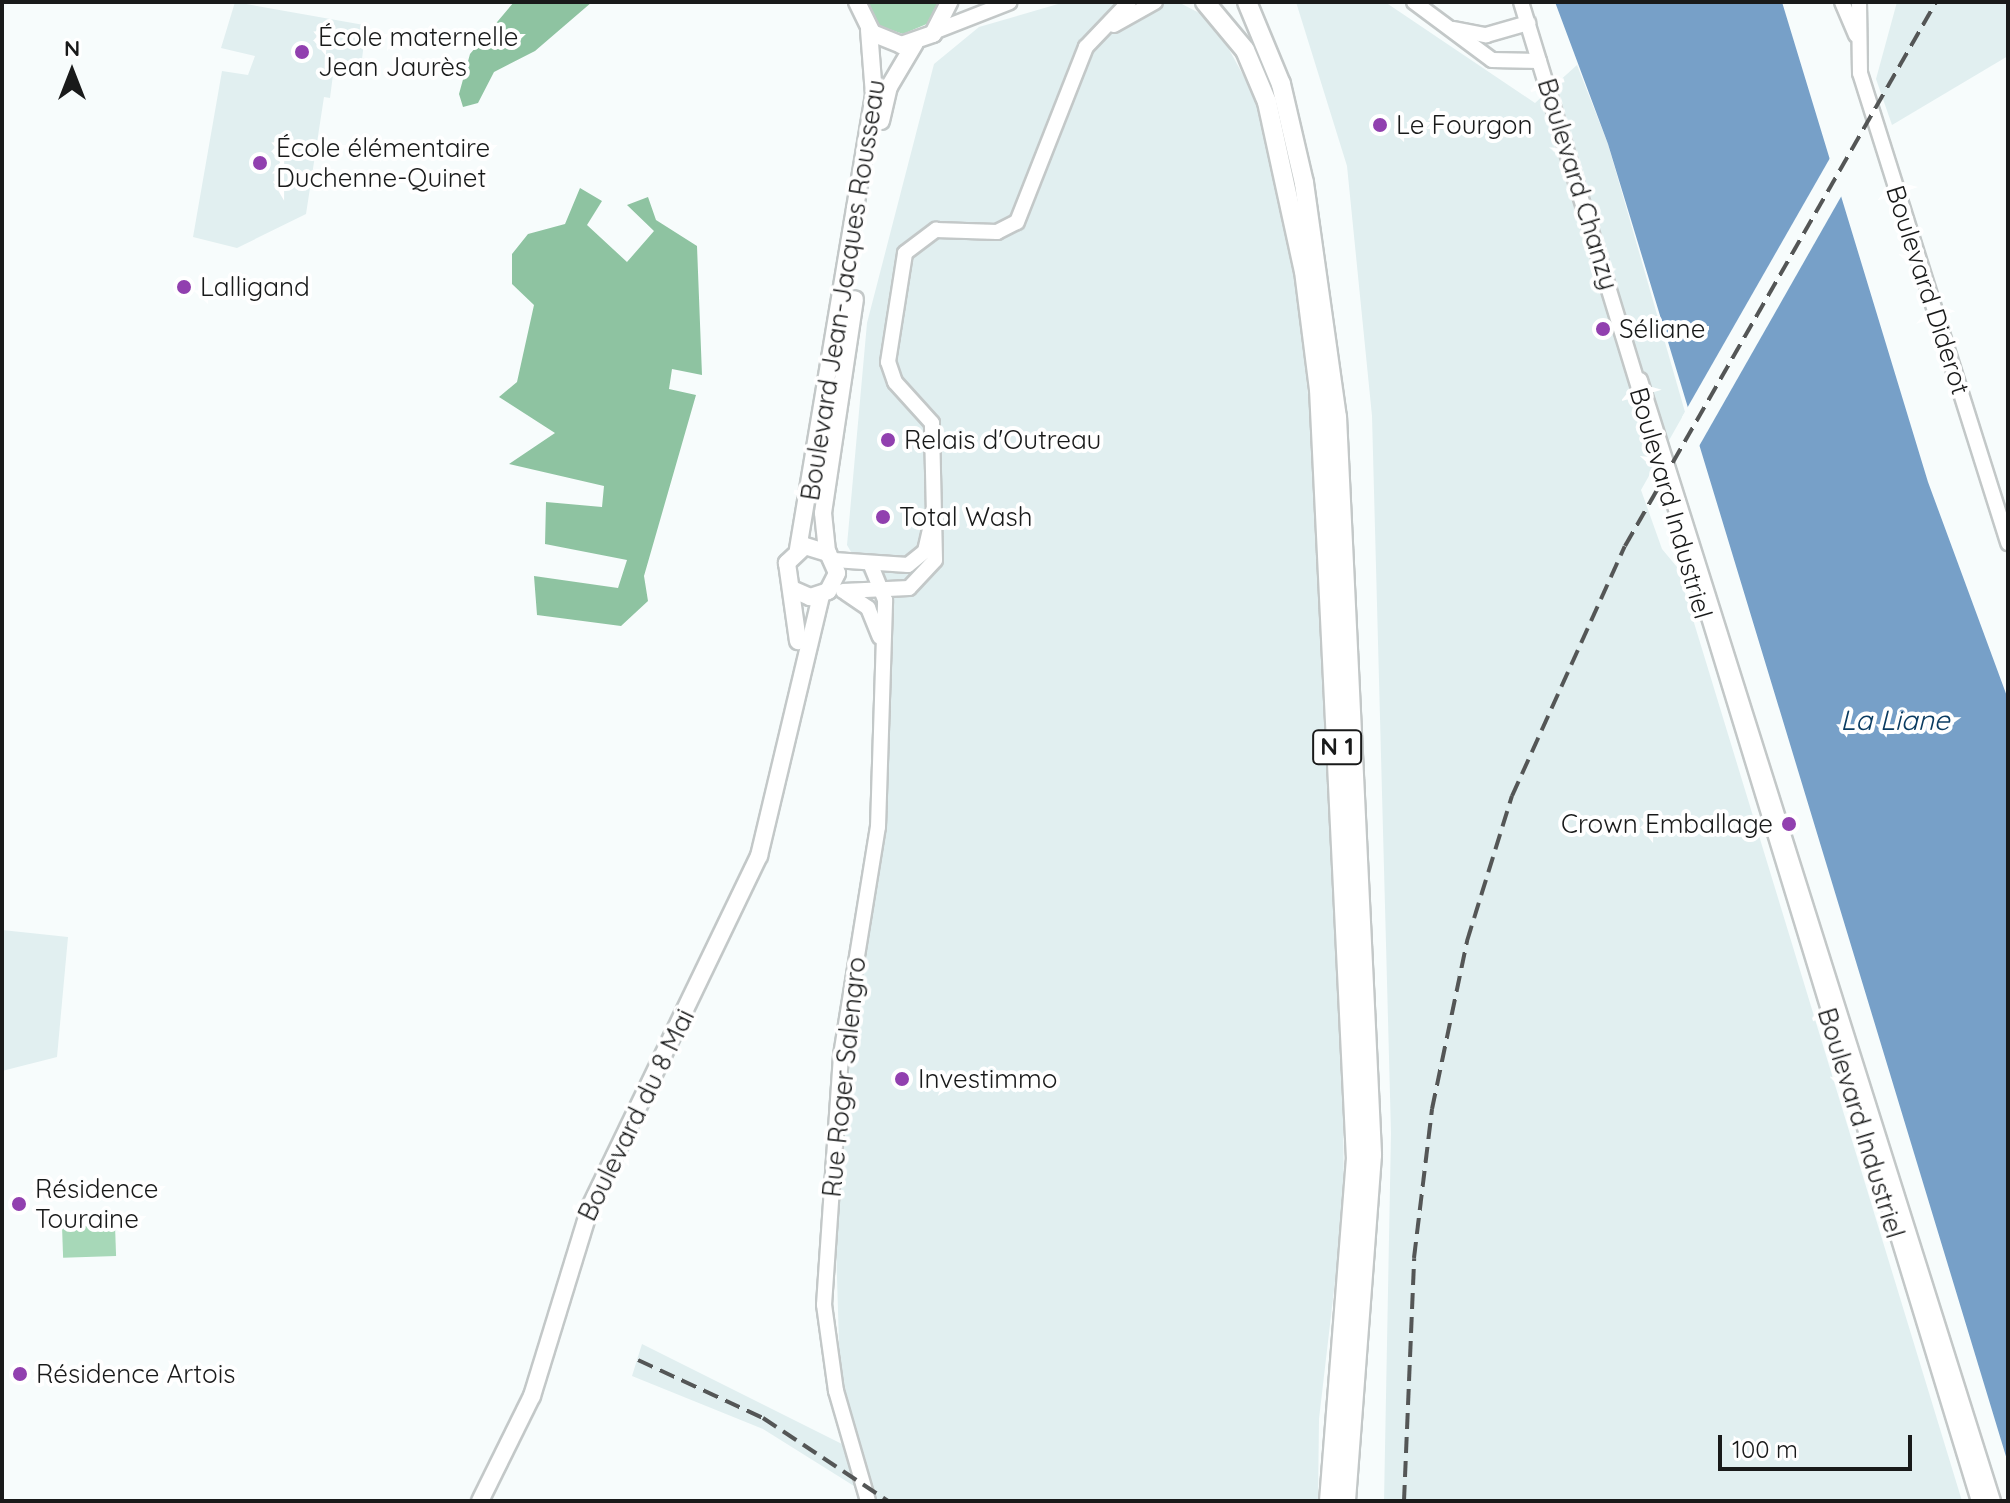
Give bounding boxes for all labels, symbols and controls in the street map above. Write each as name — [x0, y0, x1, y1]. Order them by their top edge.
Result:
place label: École maternelle Jean Jaurès — [318, 21, 518, 82]
north arrow — [32, 32, 112, 112]
text: N — [64, 34, 80, 62]
marker: École maternelle Jean Jaurès — [293, 43, 311, 61]
street label: Boulevard Chanzy — [1531, 75, 1625, 293]
street label: Boulevard Jean-Jacques Rousseau — [794, 77, 892, 503]
place label: Le Fourgon — [1396, 109, 1532, 141]
marker: Le Fourgon — [1371, 116, 1389, 134]
place label: École élémentaire Duchenne-Quinet — [276, 132, 490, 194]
marker: École élémentaire Duchenne-Quinet — [251, 154, 269, 172]
street label: Boulevard Diderot — [1879, 181, 1977, 399]
place label: Lalligand — [200, 271, 310, 303]
marker: Lalligand — [175, 278, 193, 296]
place label: Séliane — [1619, 313, 1705, 345]
marker: Séliane — [1594, 320, 1612, 338]
street label: Boulevard Industriel — [1623, 384, 1719, 622]
place label: Relais d'Outreau — [904, 424, 1101, 456]
marker: Relais d'Outreau — [879, 431, 897, 449]
place label: Total Wash — [899, 501, 1033, 533]
marker: Total Wash — [874, 508, 892, 526]
water label: La Liane — [1840, 703, 1950, 737]
road number: N 1 — [1311, 727, 1363, 767]
place label: Crown Emballage — [1561, 808, 1773, 840]
marker: Crown Emballage — [1780, 815, 1798, 833]
street label: Rue Roger Salengro — [816, 955, 872, 1199]
street label: Boulevard du 8 Mai — [571, 1004, 701, 1226]
street label: Boulevard Industriel — [1811, 1004, 1911, 1242]
place label: Investimmo — [918, 1063, 1057, 1095]
marker: Investimmo — [893, 1070, 911, 1088]
place label: Résidence Touraine — [35, 1173, 158, 1234]
marker: Résidence Touraine — [10, 1195, 28, 1213]
place label: Résidence Artois — [36, 1358, 235, 1390]
marker: Résidence Artois — [11, 1365, 29, 1383]
scale bar — [1722, 1419, 1916, 1469]
text: 100 m — [1732, 1434, 1798, 1464]

